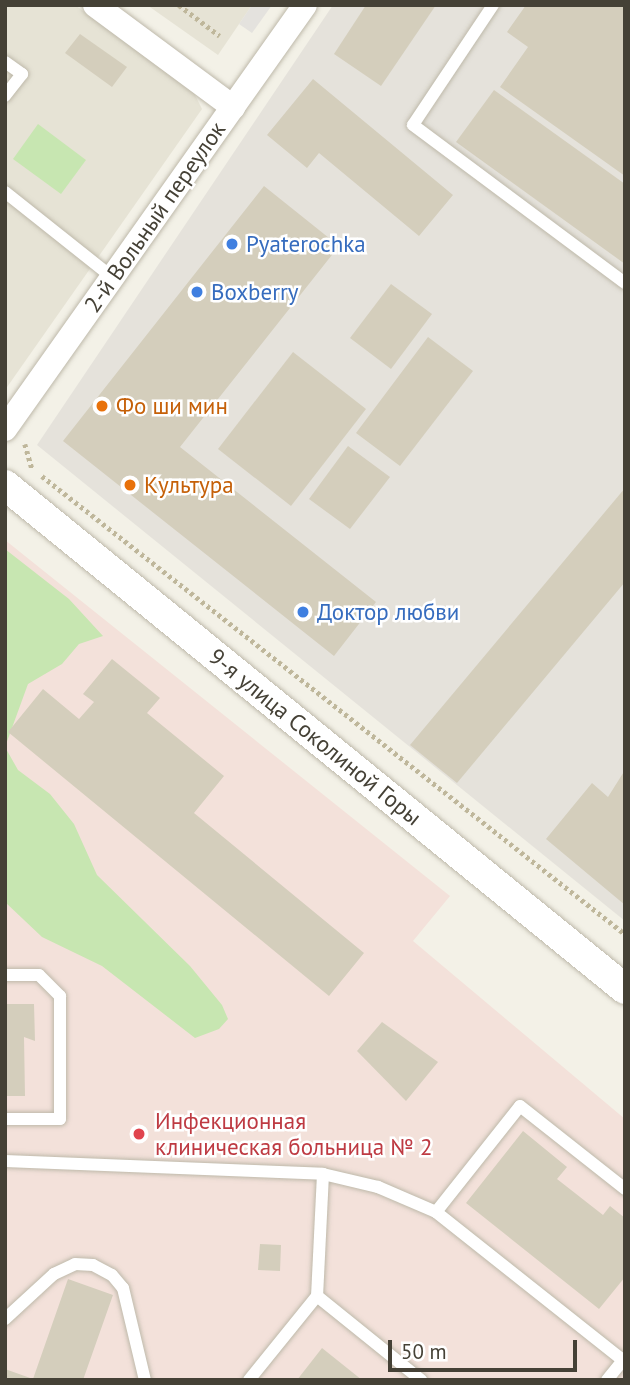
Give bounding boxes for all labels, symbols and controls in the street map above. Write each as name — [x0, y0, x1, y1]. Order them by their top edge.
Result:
street label: 2-й Вольный переулок — [79, 116, 231, 318]
place label: Pyaterochka — [246, 230, 366, 258]
marker: Pyaterochka — [224, 236, 240, 252]
place label: Boxberry — [211, 278, 299, 306]
marker: Boxberry — [189, 284, 205, 300]
place label: Фо ши мин — [116, 392, 228, 420]
marker: Фо ши мин — [94, 398, 110, 414]
place label: Культура — [144, 471, 234, 499]
marker: Культура — [122, 477, 138, 493]
place label: Доктор любви — [317, 598, 459, 626]
marker: Доктор любви — [295, 604, 311, 620]
street label: 9-я улица Соколиной Горы — [203, 643, 427, 831]
place label: Инфекционная клиническая больница № 2 — [155, 1107, 432, 1161]
marker: Инфекционная клиническая больница № 2 — [129, 1124, 149, 1144]
scale bar — [392, 1326, 581, 1370]
text: 50 m — [401, 1338, 447, 1365]

